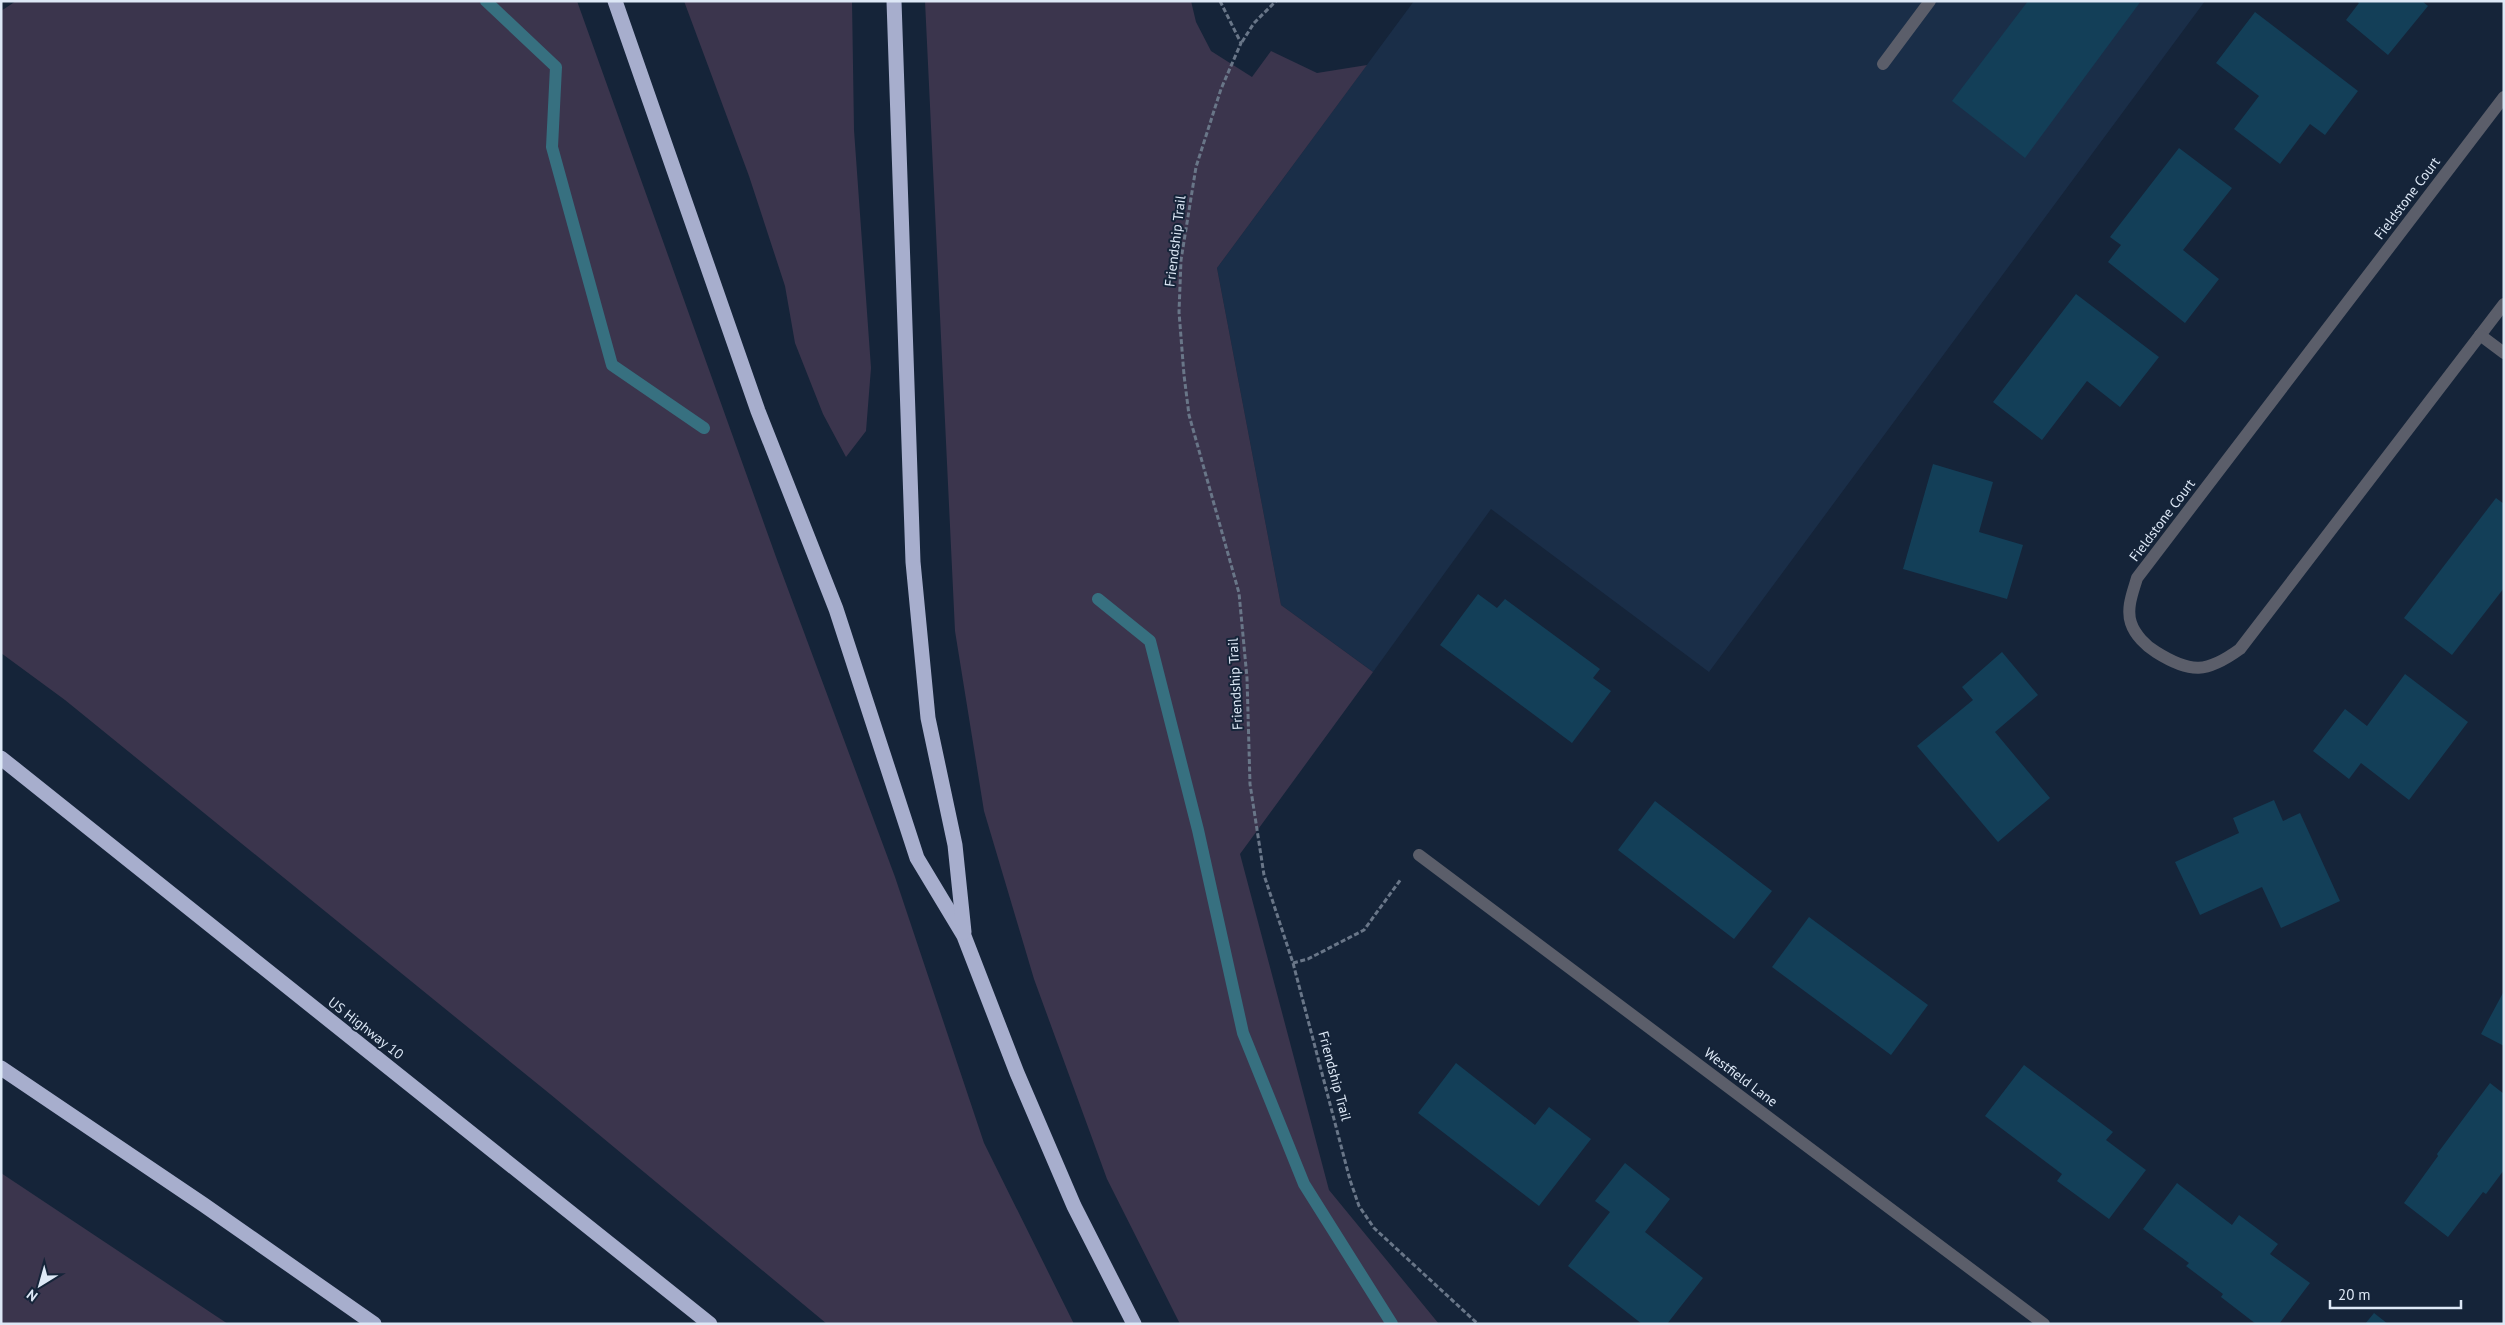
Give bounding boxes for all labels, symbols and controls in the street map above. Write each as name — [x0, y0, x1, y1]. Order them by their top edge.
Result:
street label: Fieldstone Court — [2370, 153, 2444, 243]
street label: Friendship Trail — [1160, 194, 1190, 288]
street label: Fieldstone Court — [2125, 475, 2199, 565]
street label: Friendship Trail — [1224, 638, 1246, 730]
street label: US Highway 10 — [325, 993, 408, 1063]
street label: Friendship Trail — [1314, 1029, 1356, 1123]
street label: Westfield Lane — [1701, 1043, 1781, 1111]
north arrow — [15, 1260, 65, 1310]
scale bar — [2330, 1278, 2461, 1310]
text: N — [23, 1285, 41, 1305]
text: 20 m — [2338, 1285, 2371, 1304]

